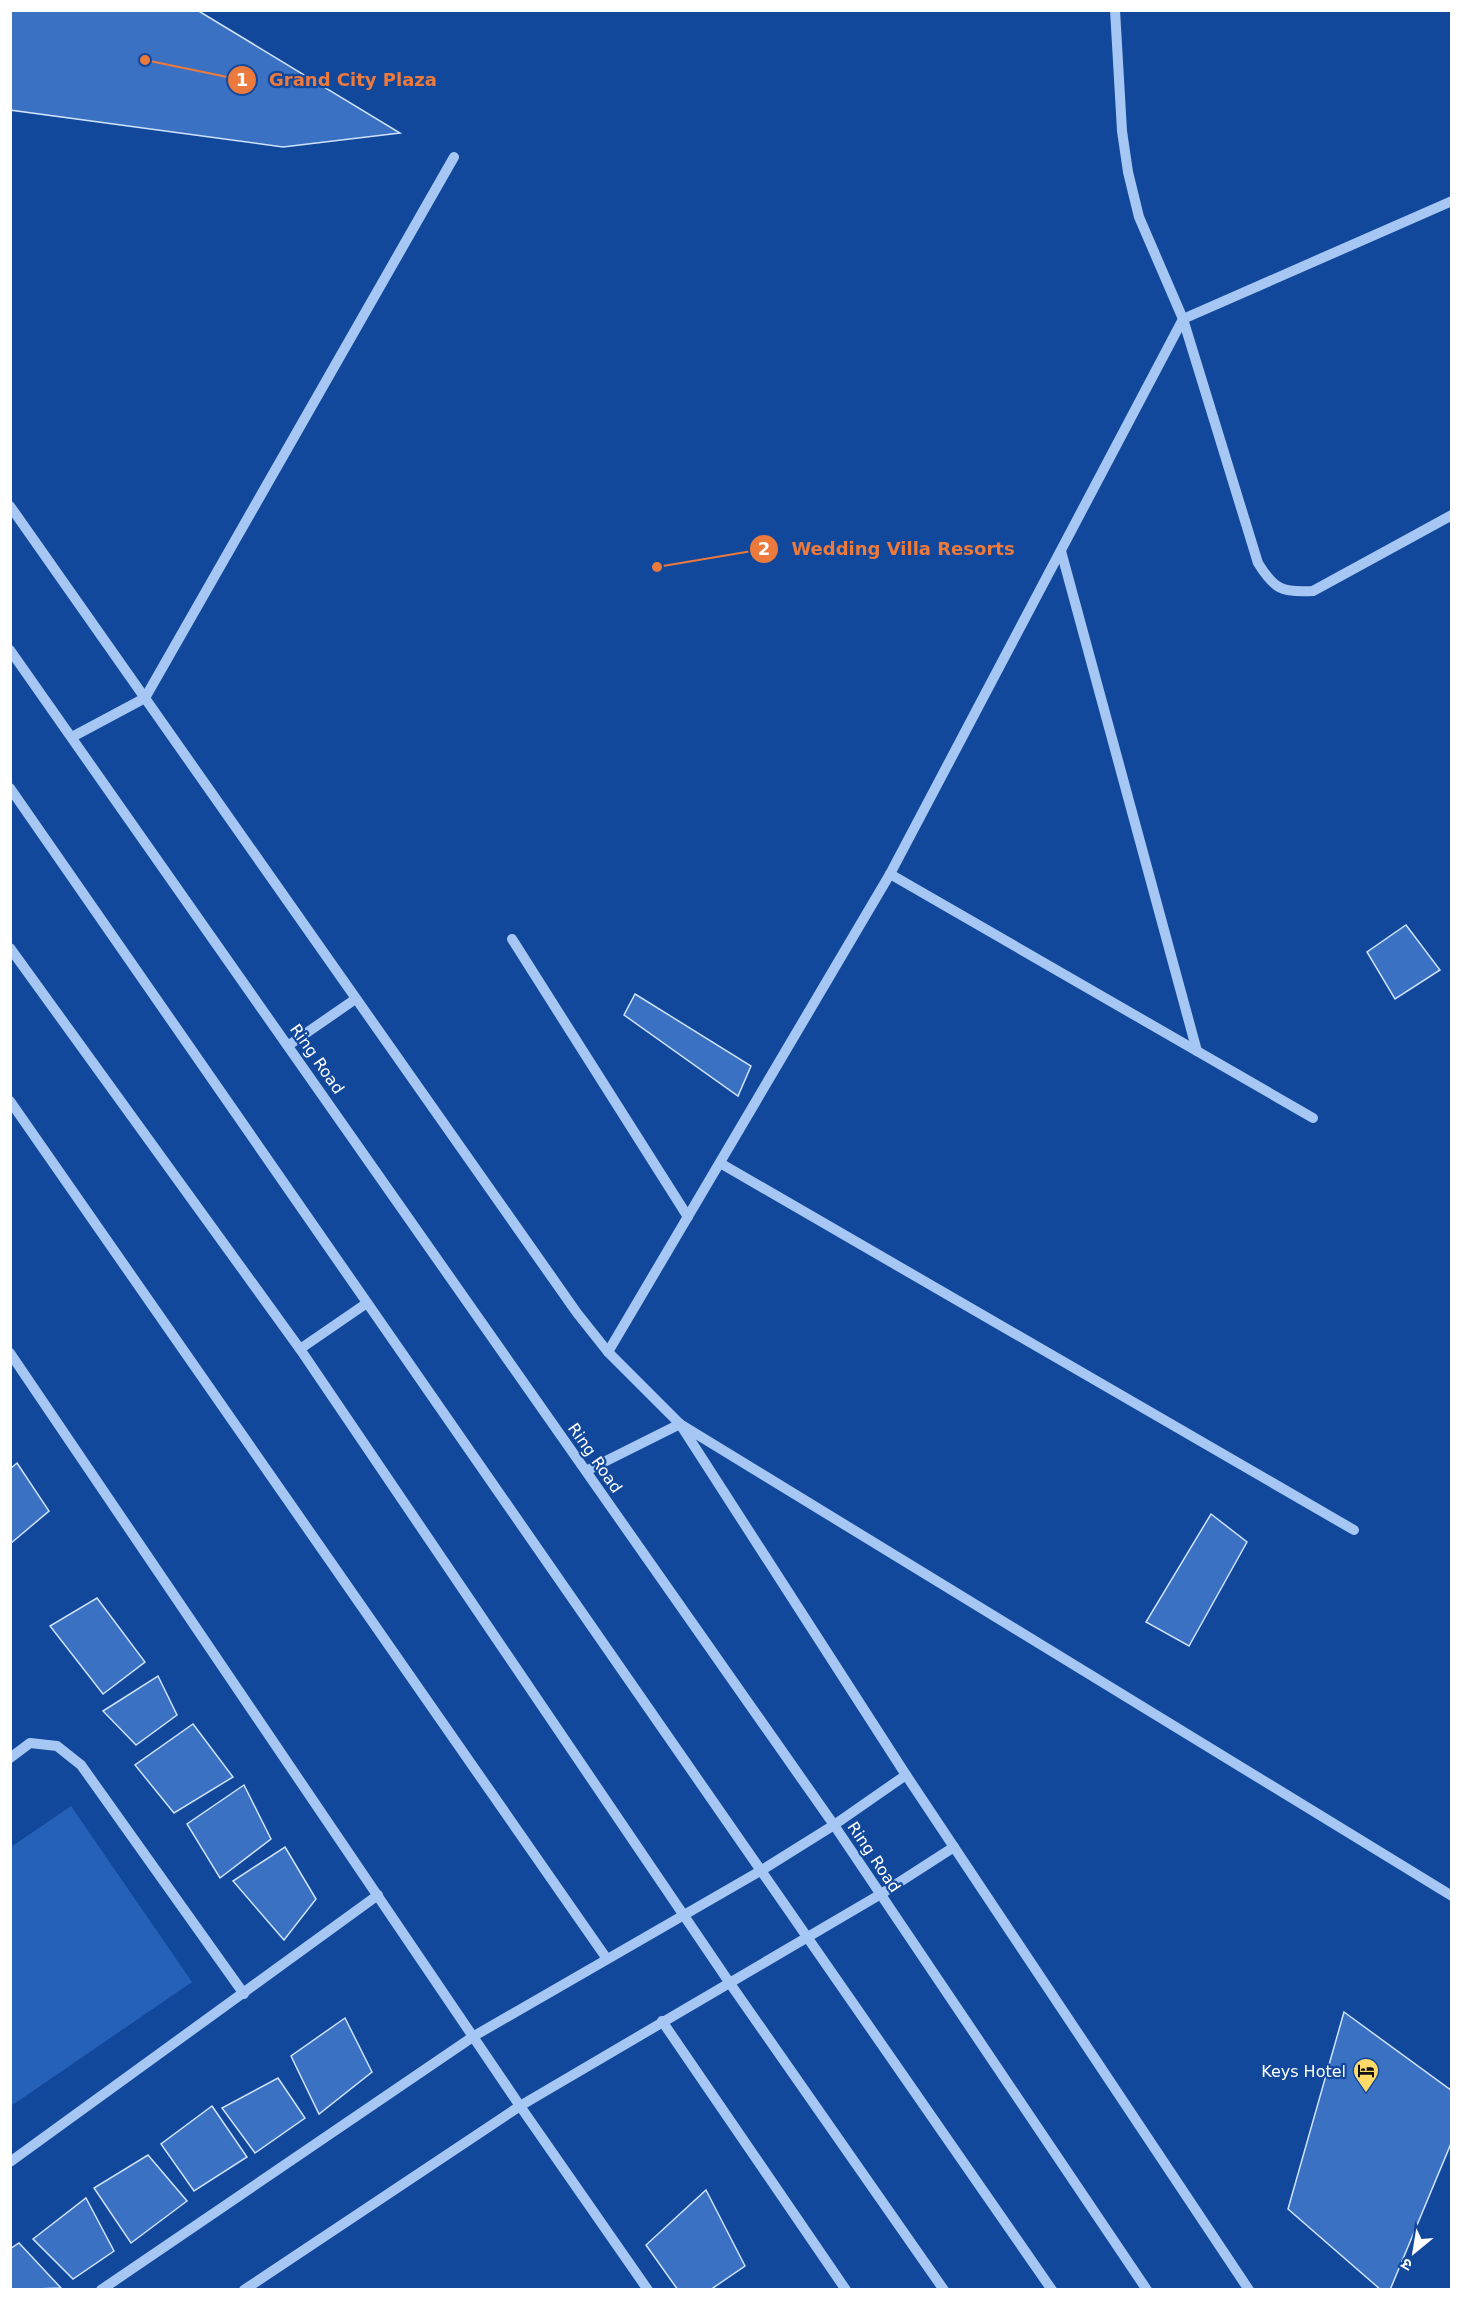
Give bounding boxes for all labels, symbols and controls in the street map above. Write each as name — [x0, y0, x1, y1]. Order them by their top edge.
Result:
callout: Grand City Plaza — [227, 62, 449, 98]
text: 1 — [236, 69, 248, 90]
text: Grand City Plaza — [269, 69, 437, 90]
callout: Wedding Villa Resorts — [749, 531, 1026, 567]
text: 2 — [758, 538, 770, 559]
text: Wedding Villa Resorts — [791, 538, 1015, 559]
street label: Ring Road — [286, 1020, 348, 1098]
street label: Ring Road — [564, 1419, 626, 1497]
street label: Ring Road — [843, 1818, 905, 1896]
hotel icon: Keys Hotel — [1351, 2056, 1381, 2094]
place label: Keys Hotel — [1261, 2062, 1346, 2081]
north arrow — [1384, 2222, 1444, 2282]
text: उ — [1397, 2254, 1416, 2275]

